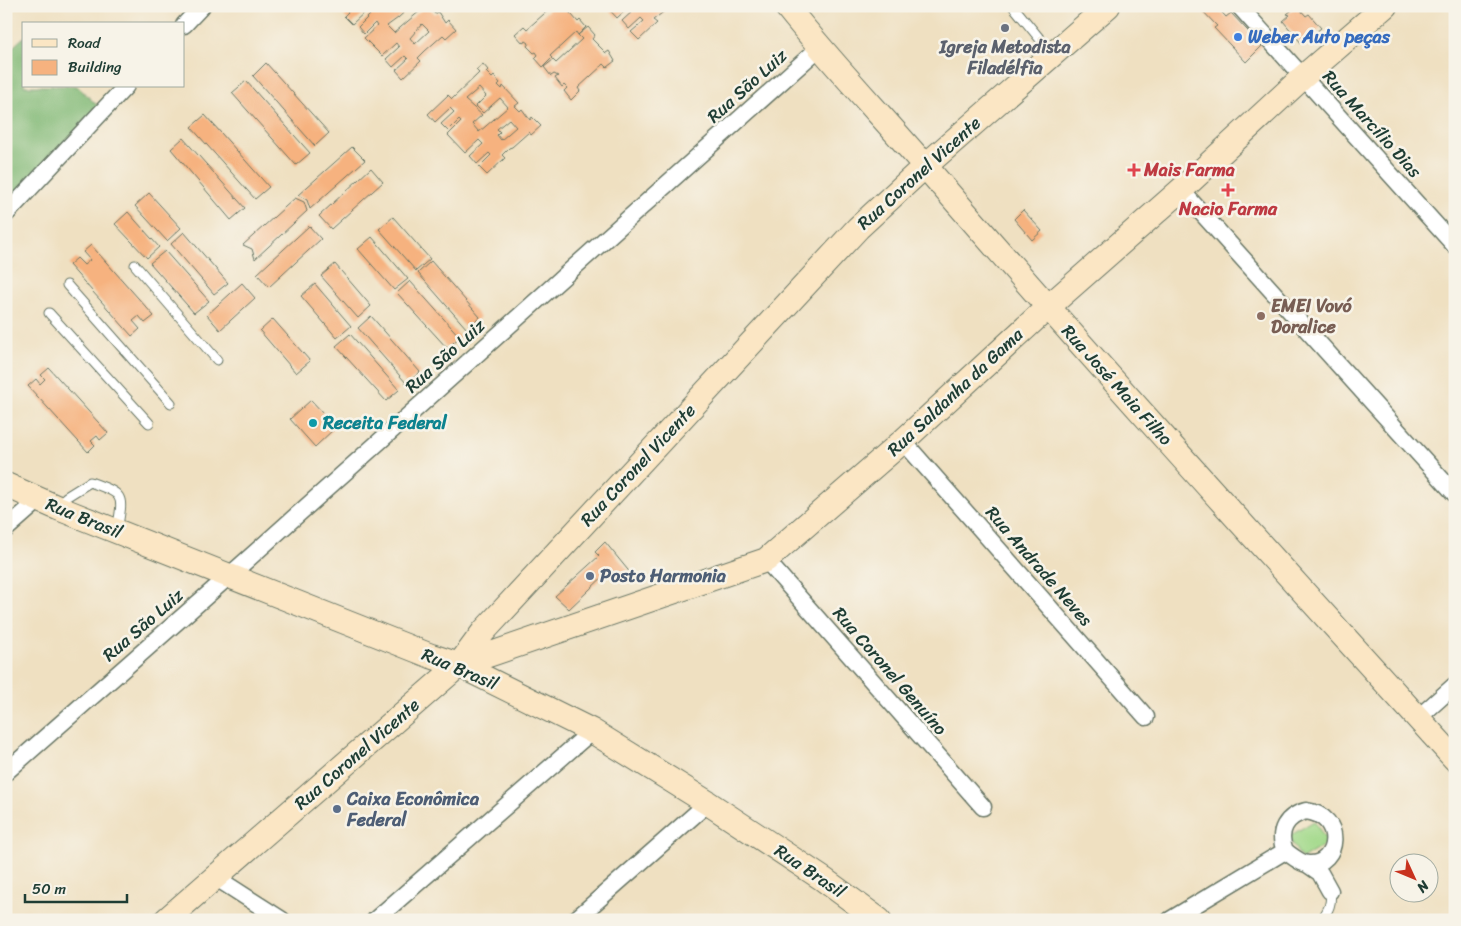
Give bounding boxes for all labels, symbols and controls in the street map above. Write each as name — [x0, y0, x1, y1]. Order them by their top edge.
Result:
place label: Weber Auto peças — [1248, 21, 1391, 53]
legend — [22, 22, 185, 88]
marker: Igreja Metodista Filadélfia — [999, 22, 1011, 34]
text: Road — [68, 30, 101, 56]
place label: Igreja Metodista Filadélfia — [939, 31, 1071, 84]
marker: Weber Auto peças — [1232, 31, 1244, 43]
street label: Rua São Luiz — [699, 40, 795, 131]
text: Building — [68, 54, 122, 80]
street label: Rua Marcílio Dias — [1314, 62, 1430, 186]
street label: Rua Coronel Vicente — [849, 108, 989, 238]
place label: Mais Farma — [1143, 154, 1235, 186]
marker: Mais Farma — [1128, 164, 1140, 176]
marker: Nacio Farma — [1222, 184, 1234, 196]
place label: Nacio Farma — [1178, 193, 1278, 225]
place label: EMEI Vovó Doralice — [1271, 290, 1353, 343]
street label: Rua São Luiz — [397, 310, 493, 401]
marker: EMEI Vovó Doralice — [1255, 310, 1267, 322]
street label: Rua José Maia Filho — [1053, 317, 1181, 453]
street label: Rua Saldanha da Gama — [879, 319, 1032, 464]
street label: Rua Coronel Vicente — [572, 396, 704, 534]
place label: Receita Federal — [322, 407, 448, 439]
marker: Receita Federal — [307, 417, 319, 429]
street label: Rua Brasil — [41, 488, 128, 548]
street label: Rua Andrade Neves — [977, 498, 1101, 634]
place label: Posto Harmonia — [600, 560, 727, 592]
marker: Posto Harmonia — [584, 570, 596, 582]
street label: Rua São Luiz — [95, 580, 191, 670]
street label: Rua Coronel Genuíno — [825, 599, 955, 743]
street label: Rua Brasil — [417, 639, 504, 700]
street label: Rua Coronel Vicente — [287, 690, 427, 818]
place label: Caixa Econômica Federal — [346, 783, 480, 836]
marker: Caixa Econômica Federal — [331, 803, 343, 815]
street label: Rua Brasil — [768, 835, 853, 907]
north arrow — [1388, 854, 1438, 904]
scale bar — [25, 871, 128, 903]
text: N — [1410, 874, 1436, 899]
text: 50 m — [32, 876, 67, 902]

